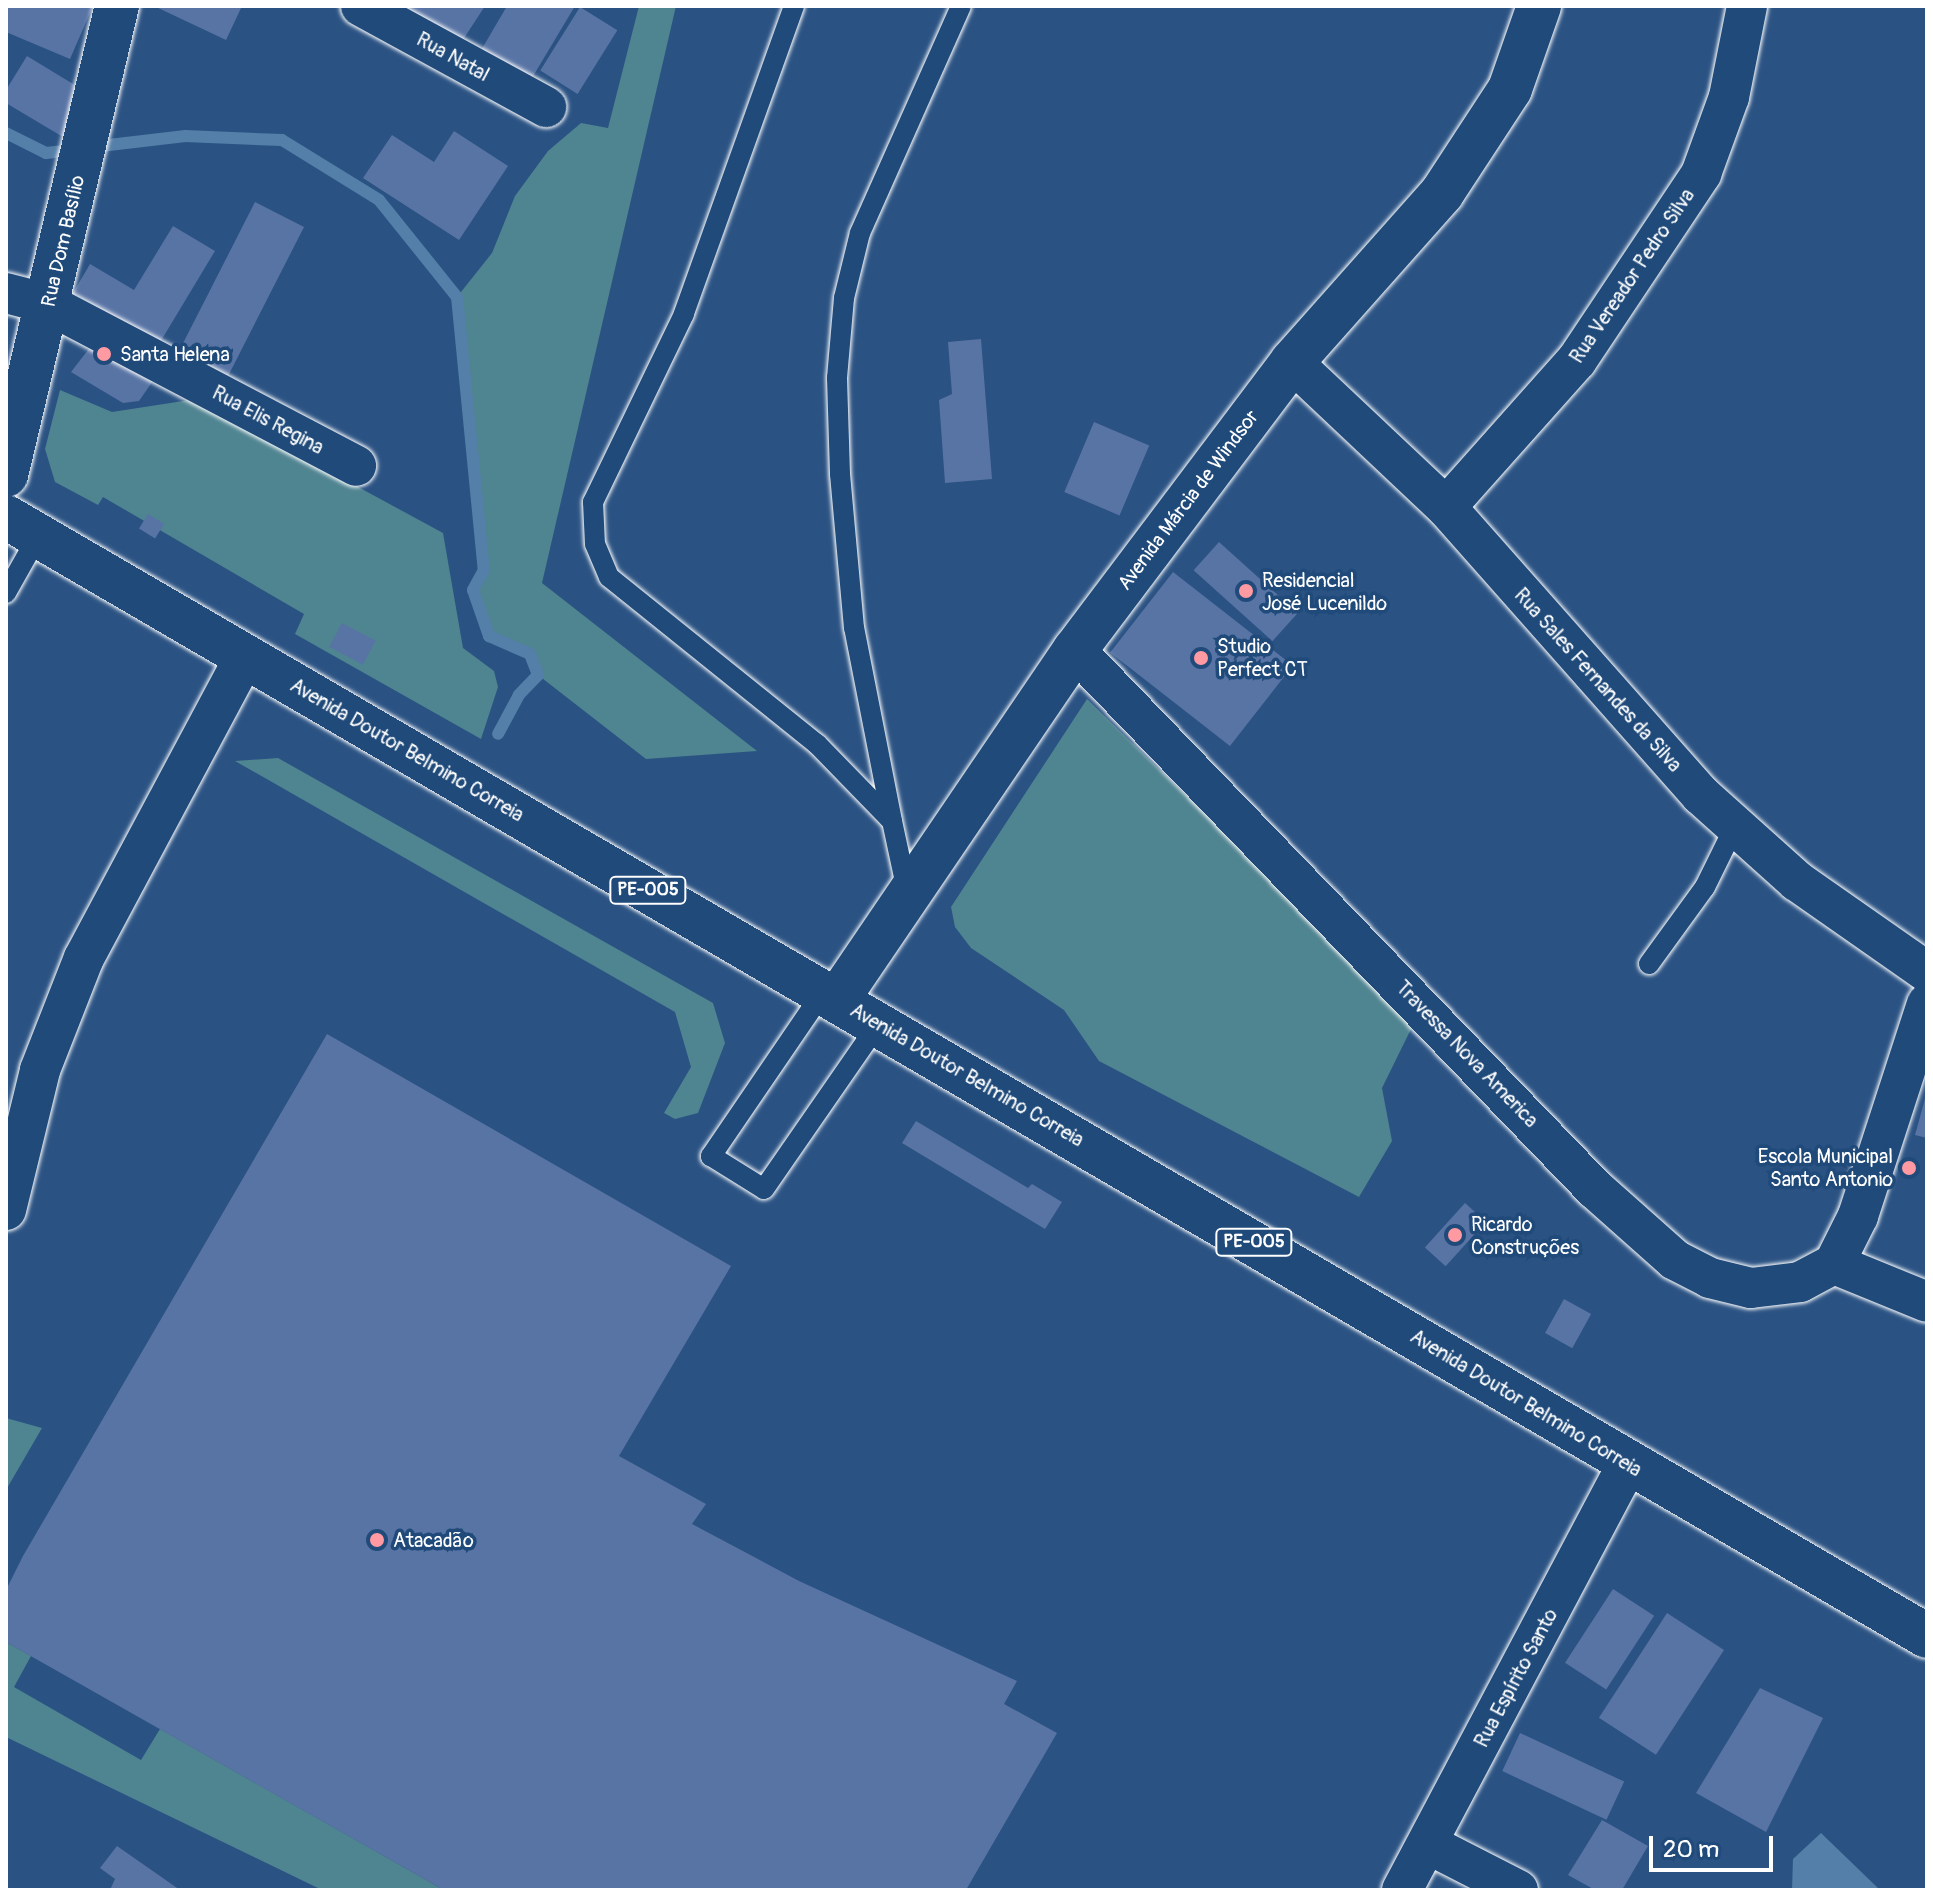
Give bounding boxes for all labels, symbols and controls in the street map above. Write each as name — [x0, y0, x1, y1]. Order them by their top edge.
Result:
street label: Rua Natal — [412, 27, 494, 87]
street label: Rua Dom Basílio — [36, 173, 90, 309]
street label: Rua Vereador Pedro Silva — [1565, 184, 1699, 368]
place label: Santa Helena — [120, 342, 230, 366]
marker: Santa Helena — [95, 345, 113, 363]
street label: Rua Elis Regina — [208, 381, 328, 459]
street label: Avenida Márcia de Windsor — [1112, 405, 1264, 595]
place label: Residencial José Lucenildo — [1262, 568, 1387, 615]
marker: Residencial José Lucenildo — [1237, 582, 1255, 600]
street label: Rua Sales Fernandes da Silva — [1509, 583, 1687, 777]
place label: Studio Perfect CT — [1217, 634, 1308, 681]
marker: Studio Perfect CT — [1192, 649, 1210, 667]
street label: Avenida Doutor Belmino Correia — [286, 673, 528, 827]
road number: PE-005 — [608, 876, 688, 904]
street label: Travessa Nova America — [1391, 976, 1543, 1132]
street label: Avenida Doutor Belmino Correia — [846, 998, 1088, 1152]
place label: Escola Municipal Santo Antonio — [1758, 1144, 1893, 1191]
marker: Escola Municipal Santo Antonio — [1900, 1159, 1918, 1177]
place label: Ricardo Construções — [1471, 1212, 1579, 1259]
marker: Ricardo Construções — [1446, 1226, 1464, 1244]
road number: PE-005 — [1214, 1228, 1294, 1256]
street label: Avenida Doutor Belmino Correia — [1406, 1324, 1646, 1482]
place label: Atacadão — [393, 1528, 474, 1552]
marker: Atacadão — [368, 1531, 386, 1549]
street label: Rua Espírito Santo — [1469, 1604, 1563, 1752]
scale bar — [1653, 1820, 1777, 1870]
text: 20 m — [1663, 1835, 1719, 1864]

